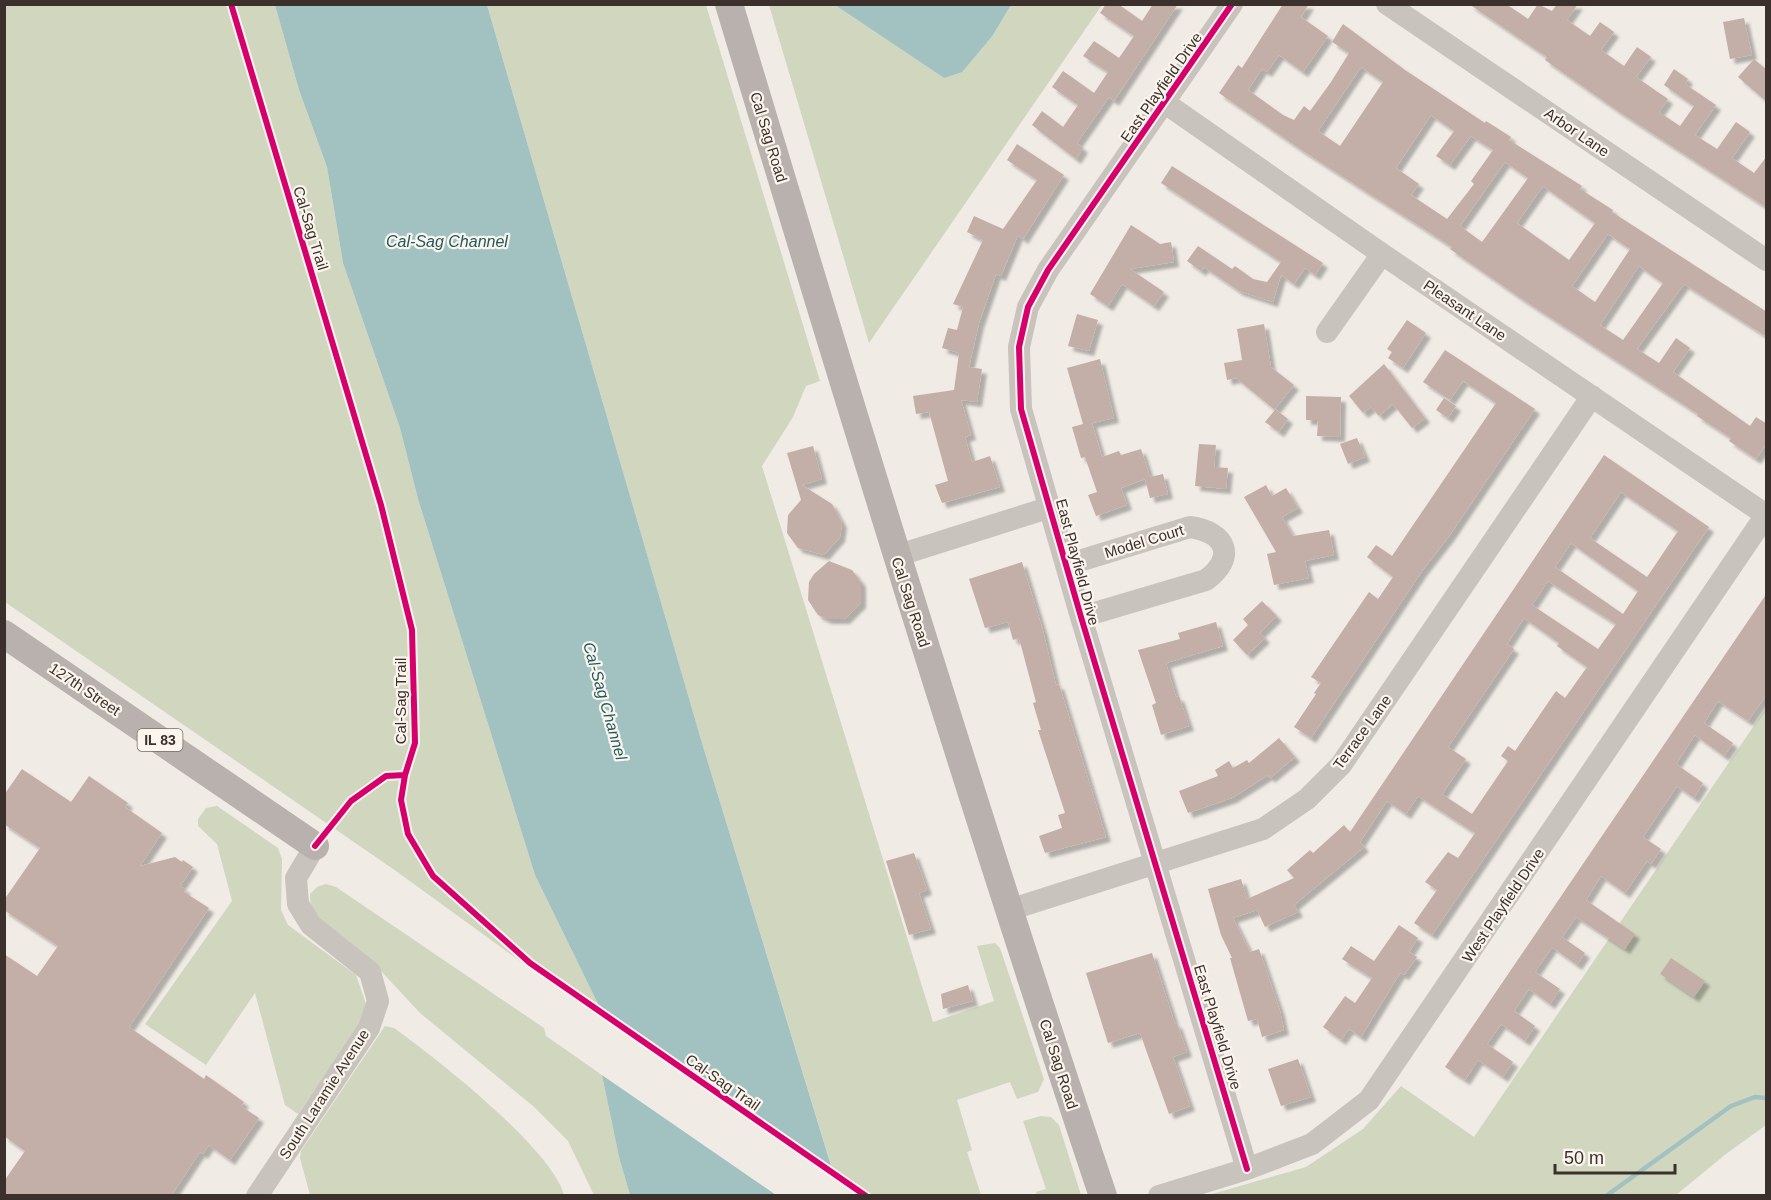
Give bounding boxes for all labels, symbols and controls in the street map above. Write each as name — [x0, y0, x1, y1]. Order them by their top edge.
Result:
street label: East Playfield Drive — [1117, 29, 1205, 145]
street label: Cal Sag Road — [747, 90, 791, 184]
street label: Arbor Lane — [1541, 104, 1613, 160]
street label: Cal-Sag Trail — [290, 184, 332, 272]
water label: Cal-Sag Channel — [386, 233, 508, 250]
street label: Pleasant Lane — [1420, 276, 1510, 344]
street label: East Playfield Drive — [1053, 497, 1103, 627]
street label: Model Court — [1102, 521, 1186, 561]
street label: Cal Sag Road — [888, 555, 934, 649]
water label: Cal-Sag Channel — [580, 640, 630, 762]
street label: Cal-Sag Trail — [392, 658, 409, 744]
street label: 127th Street — [46, 659, 124, 719]
street label: Terrace Lane — [1329, 692, 1395, 772]
road number: IL 83 — [138, 729, 182, 751]
street label: West Playfield Drive — [1459, 845, 1547, 965]
street label: East Playfield Drive — [1191, 962, 1245, 1092]
street label: Cal Sag Road — [1036, 1017, 1082, 1111]
street label: South Laramie Avenue — [276, 1026, 372, 1162]
street label: Cal-Sag Trail — [683, 1050, 763, 1114]
scale bar — [1555, 1137, 1675, 1175]
text: 50 m — [1564, 1148, 1604, 1168]

